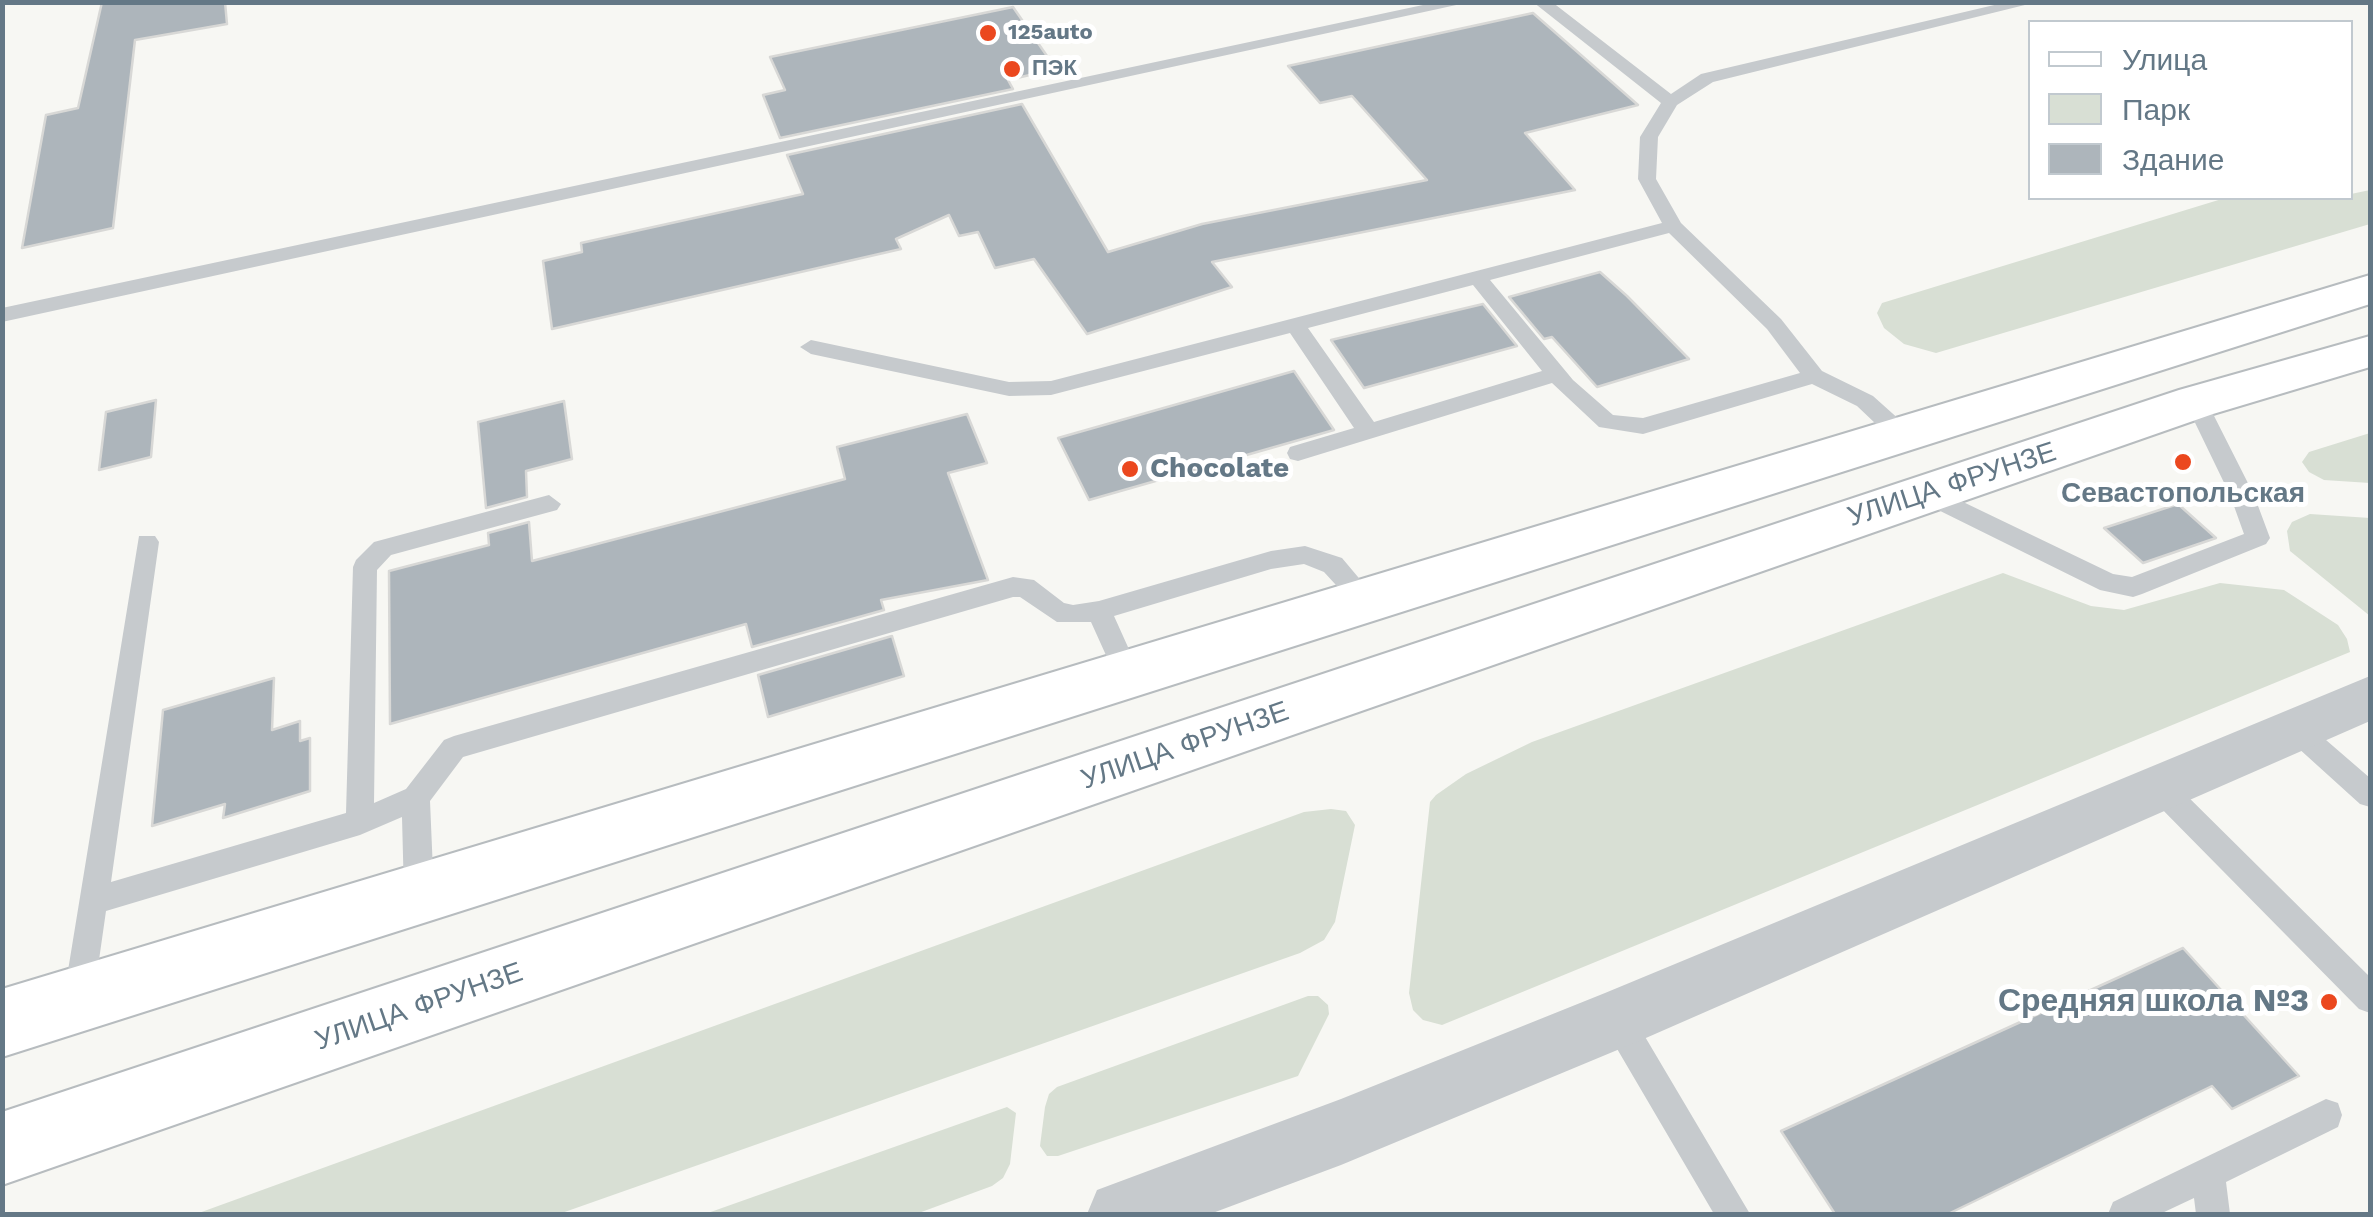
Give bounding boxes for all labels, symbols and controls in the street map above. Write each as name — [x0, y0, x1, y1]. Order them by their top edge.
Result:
place label: 125auto — [1008, 20, 1093, 46]
legend — [2028, 20, 2353, 200]
marker: 125auto — [977, 22, 999, 44]
text: Улица — [2122, 42, 2207, 77]
place label: ПЭК — [1032, 56, 1077, 82]
marker: ПЭК — [1001, 58, 1023, 80]
text: Парк — [2122, 92, 2190, 127]
text: Здание — [2122, 142, 2224, 177]
street label: УЛИЦА ФРУНЗЕ — [1844, 435, 2060, 535]
marker: Севастопольская — [2172, 451, 2194, 473]
place label: Chocolate — [1150, 452, 1289, 486]
marker: Chocolate — [1119, 458, 1141, 480]
place label: Севастопольская — [2061, 477, 2305, 511]
street label: УЛИЦА ФРУНЗЕ — [1077, 695, 1293, 797]
street label: УЛИЦА ФРУНЗЕ — [311, 956, 527, 1058]
place label: Средняя школа №3 — [1998, 983, 2309, 1021]
marker: Средняя школа №3 — [2318, 991, 2340, 1013]

